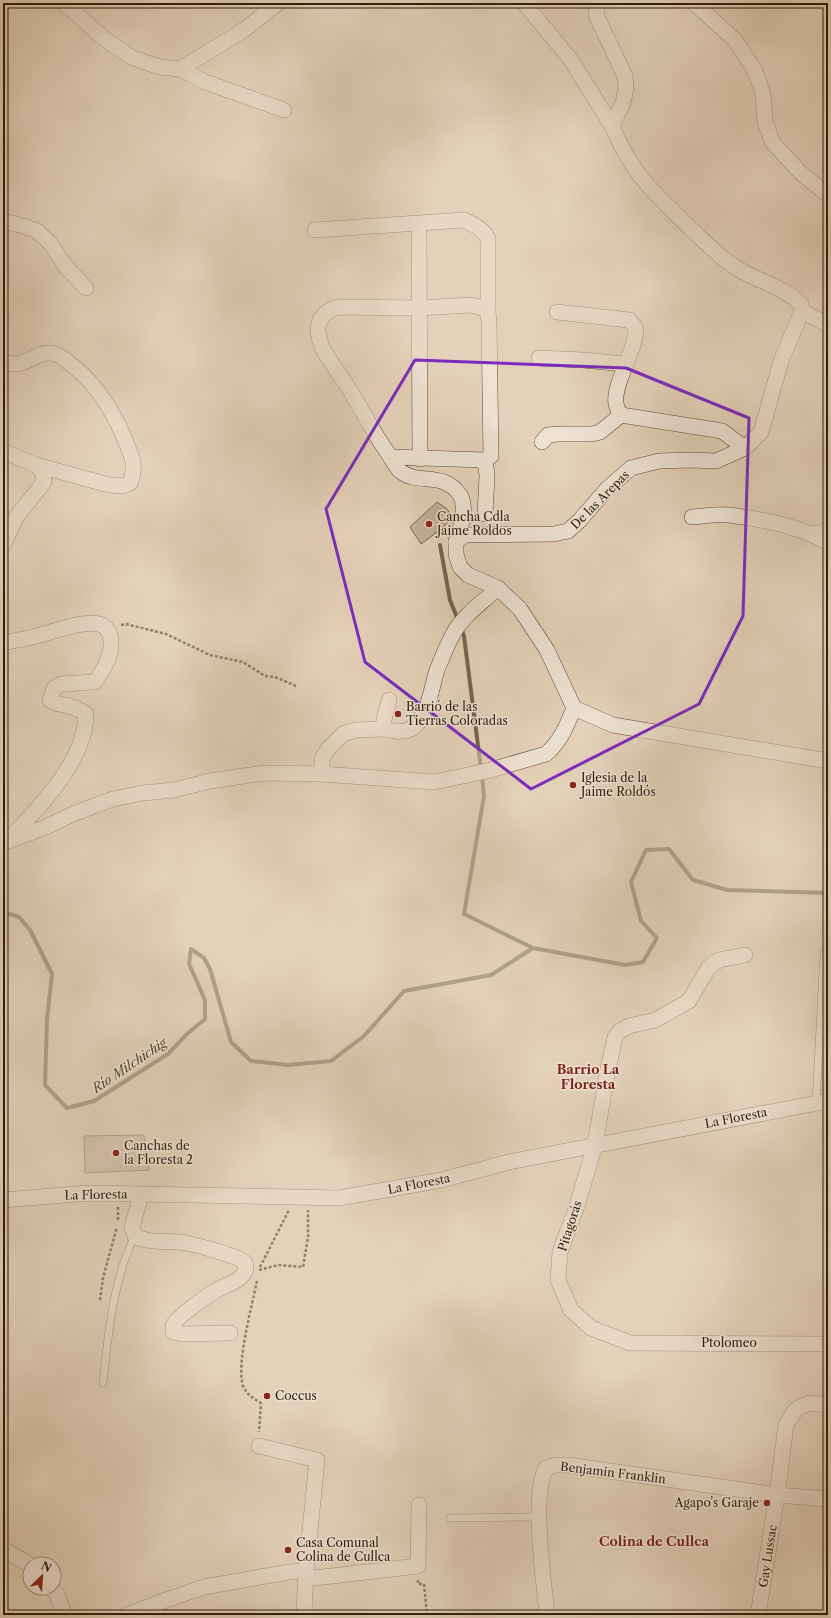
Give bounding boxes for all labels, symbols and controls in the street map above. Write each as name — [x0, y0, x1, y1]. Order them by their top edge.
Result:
street label: De las Arepas — [567, 467, 632, 532]
place label: Cancha Cdla Jaime Roldos — [435, 509, 512, 538]
marker: Cancha Cdla Jaime Roldos — [424, 519, 434, 529]
place label: Barrió de las Tierras Coloradas — [406, 699, 508, 728]
marker: Barrió de las Tierras Coloradas — [393, 709, 403, 719]
place label: Iglesia de la Jaime Roldós — [579, 770, 656, 799]
marker: Iglesia de la Jaime Roldós — [568, 780, 578, 790]
water label: Río Milchichig — [88, 1033, 170, 1096]
district label: Barrio La Floresta — [557, 1061, 620, 1092]
street label: La Floresta — [703, 1104, 769, 1131]
place label: Canchas de la Floresta 2 — [124, 1138, 193, 1167]
marker: Canchas de la Floresta 2 — [111, 1148, 121, 1158]
street label: La Floresta — [386, 1170, 452, 1197]
street label: La Floresta — [64, 1186, 128, 1203]
street label: Pitagorás — [554, 1199, 585, 1253]
street label: Ptolomeo — [701, 1335, 757, 1350]
place label: Coccus — [275, 1388, 317, 1403]
marker: Coccus — [262, 1391, 272, 1401]
street label: Benjamin Franklin — [559, 1459, 667, 1486]
place label: Agapo's Garaje — [674, 1495, 759, 1510]
marker: Agapo's Garaje — [762, 1498, 772, 1508]
street label: Gay Lussac — [755, 1523, 780, 1588]
district label: Colina de Cullca — [599, 1533, 710, 1549]
place label: Casa Comunal Colina de Cullca — [296, 1535, 391, 1564]
marker: Casa Comunal Colina de Cullca — [283, 1545, 293, 1555]
north arrow — [22, 1556, 62, 1596]
text: N — [39, 1559, 54, 1575]

